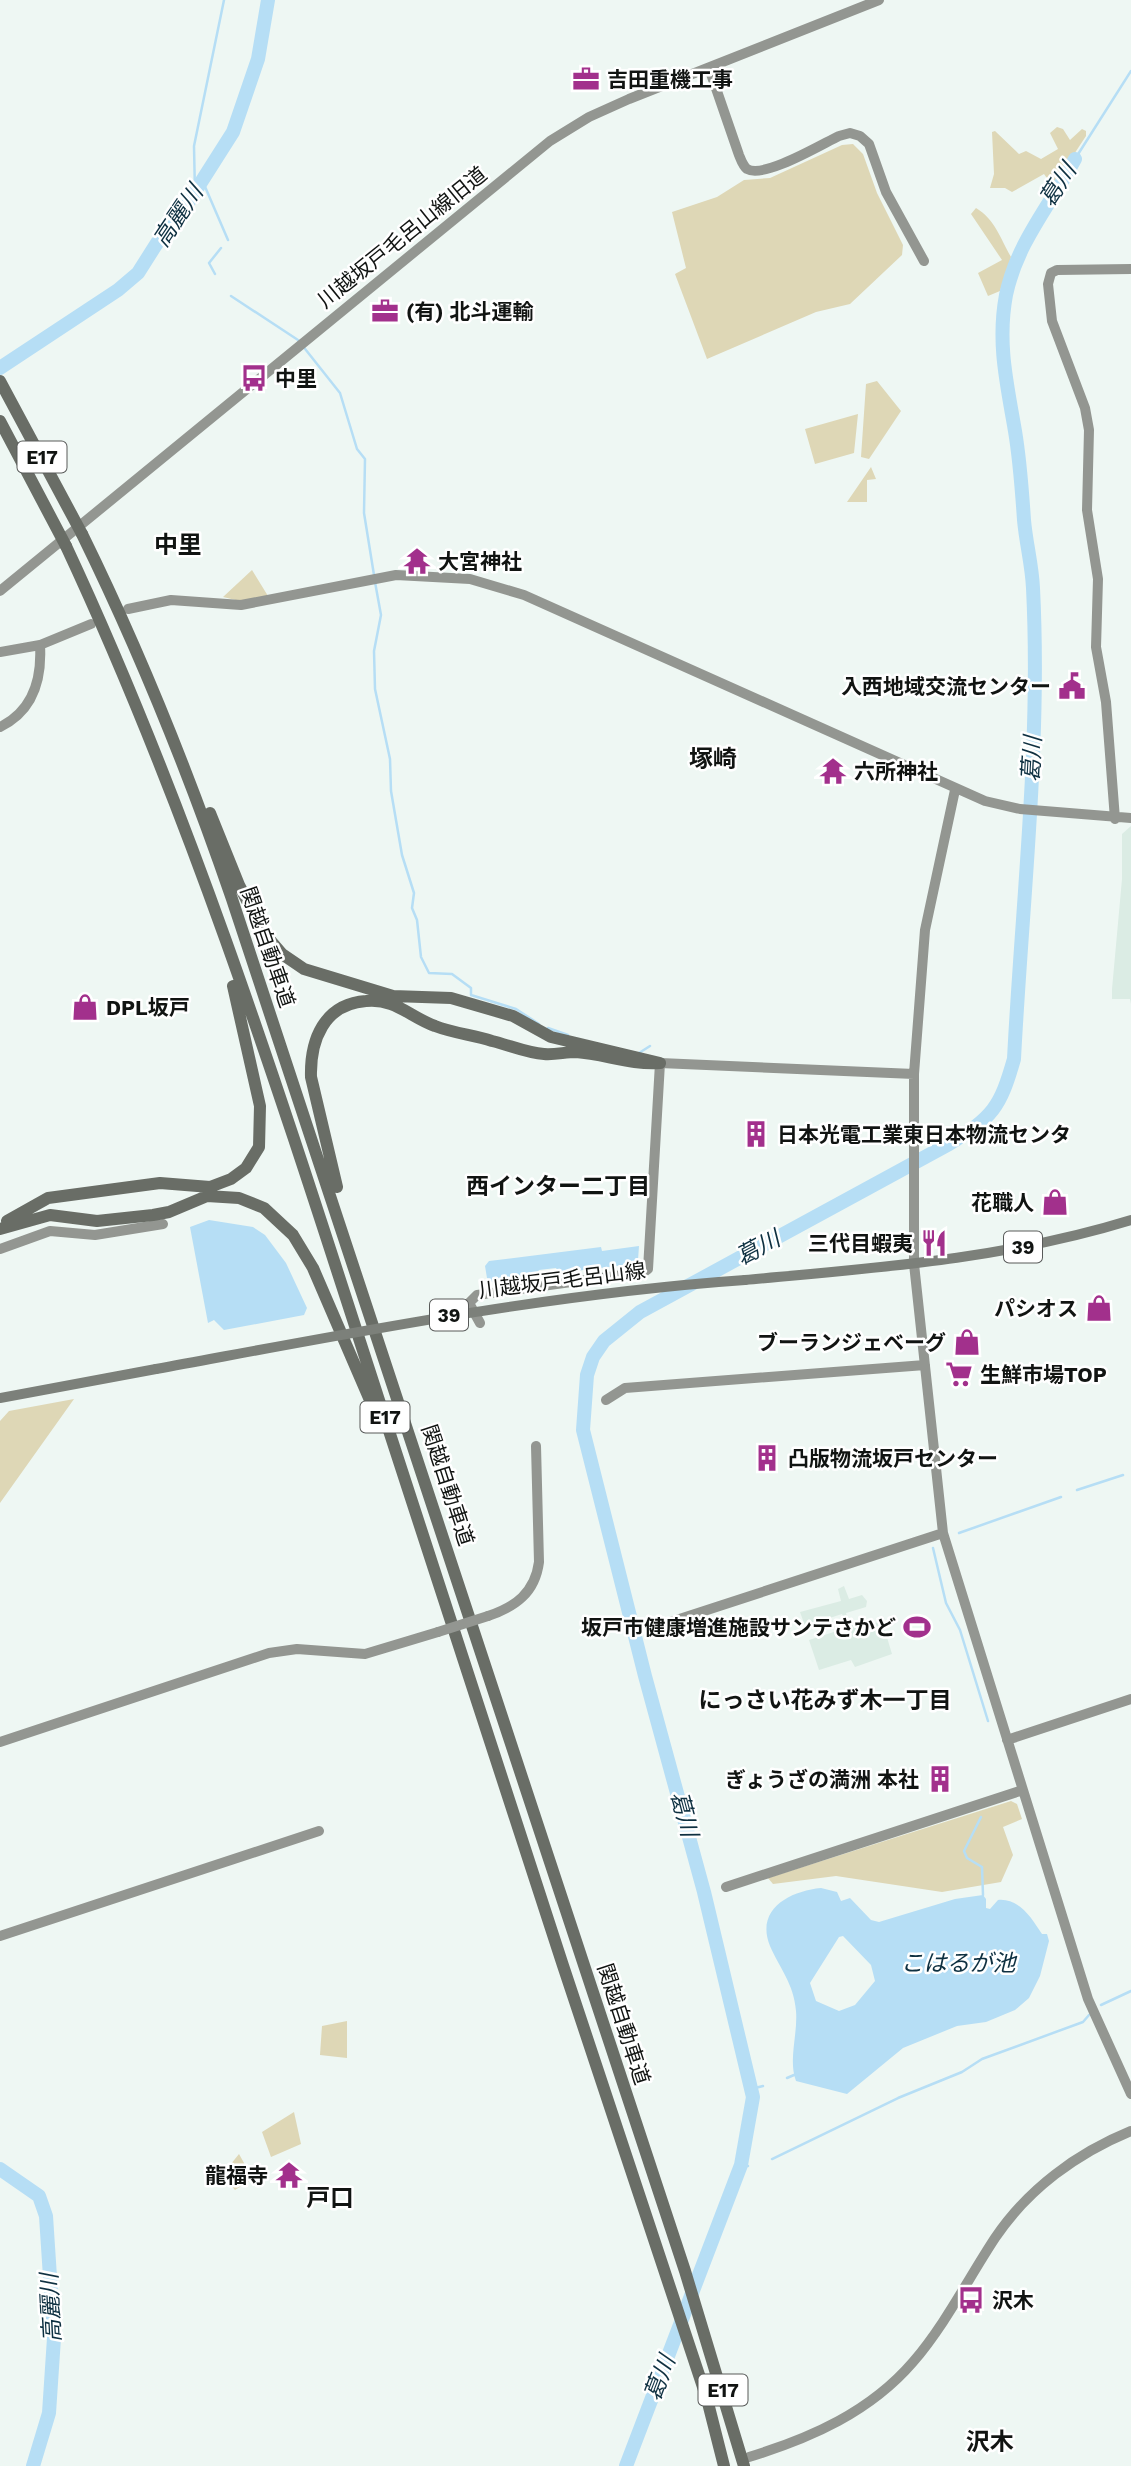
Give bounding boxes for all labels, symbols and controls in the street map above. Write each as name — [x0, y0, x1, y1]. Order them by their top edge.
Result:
office icon: 吉田重機工事 — [571, 64, 601, 94]
place label: 吉田重機工事 — [607, 67, 733, 92]
water label: 葛川 — [1034, 156, 1083, 212]
street label: 川越坂戸毛呂山線旧道 — [313, 161, 491, 313]
water label: 高麗川 — [148, 177, 210, 252]
office icon: (有) 北斗運輸 — [370, 296, 400, 326]
place label: (有) 北斗運輸 — [406, 299, 533, 324]
bus stop icon: 中里 — [239, 363, 269, 393]
place label: 中里 — [275, 366, 317, 391]
road number: E17 — [18, 442, 66, 472]
district label: 中里 — [154, 531, 202, 559]
temple icon: 大宮神社 — [402, 546, 432, 576]
place label: 大宮神社 — [438, 549, 522, 574]
public building icon: 入西地域交流センター — [1057, 671, 1087, 701]
place label: 入西地域交流センター — [841, 674, 1051, 699]
water label: 葛川 — [1017, 732, 1047, 783]
district label: 塚崎 — [689, 745, 737, 773]
temple icon: 六所神社 — [818, 756, 848, 786]
place label: 六所神社 — [854, 759, 938, 784]
street label: 関越自動車道 — [236, 883, 300, 1011]
shop icon: DPL坂戸 — [70, 992, 100, 1022]
place label: DPL坂戸 — [106, 995, 190, 1020]
building icon: 日本光電工業東日本物流センタ — [741, 1119, 771, 1149]
place label: 日本光電工業東日本物流センタ — [777, 1122, 1071, 1147]
district label: 西インター二丁目 — [466, 1173, 650, 1200]
shop icon: 花職人 — [1040, 1187, 1070, 1217]
place label: 花職人 — [971, 1190, 1034, 1215]
water label: 葛川 — [731, 1224, 787, 1271]
restaurant icon: 三代目蝦夷 — [919, 1228, 949, 1258]
place label: 三代目蝦夷 — [808, 1231, 913, 1256]
road number: 39 — [1004, 1232, 1042, 1262]
street label: 川越坂戸毛呂山線 — [477, 1257, 647, 1303]
shop icon: パシオス — [1084, 1293, 1114, 1323]
place label: パシオス — [994, 1296, 1078, 1321]
road number: 39 — [430, 1300, 468, 1330]
shop icon: ブーランジェベーグ — [952, 1327, 982, 1357]
place label: ブーランジェベーグ — [757, 1330, 946, 1355]
supermarket icon: 生鮮市場TOP — [944, 1359, 974, 1389]
place label: 生鮮市場TOP — [980, 1362, 1107, 1387]
road number: E17 — [360, 1401, 410, 1432]
street label: 関越自動車道 — [417, 1421, 479, 1549]
building icon: 凸版物流坂戸センター — [752, 1443, 782, 1473]
place label: 凸版物流坂戸センター — [788, 1446, 998, 1471]
sports icon: 坂戸市健康増進施設サンテさかど — [902, 1612, 932, 1642]
place label: 坂戸市健康増進施設サンテさかど — [581, 1615, 896, 1640]
district label: にっさい花みず木一丁目 — [699, 1687, 952, 1714]
building icon: ぎょうざの満洲 本社 — [925, 1764, 955, 1794]
place label: ぎょうざの満洲 本社 — [725, 1767, 919, 1792]
water label: 葛川 — [665, 1788, 704, 1843]
water label: こはるが池 — [901, 1950, 1018, 1977]
street label: 関越自動車道 — [593, 1960, 655, 2088]
temple icon: 龍福寺 — [274, 2160, 304, 2190]
place label: 龍福寺 — [205, 2163, 268, 2188]
district label: 戸口 — [306, 2184, 354, 2212]
water label: 高麗川 — [36, 2270, 66, 2343]
bus stop icon: 沢木 — [956, 2285, 986, 2315]
place label: 沢木 — [992, 2288, 1034, 2313]
water label: 葛川 — [639, 2349, 682, 2404]
road number: E17 — [698, 2374, 748, 2406]
district label: 沢木 — [966, 2428, 1014, 2456]

